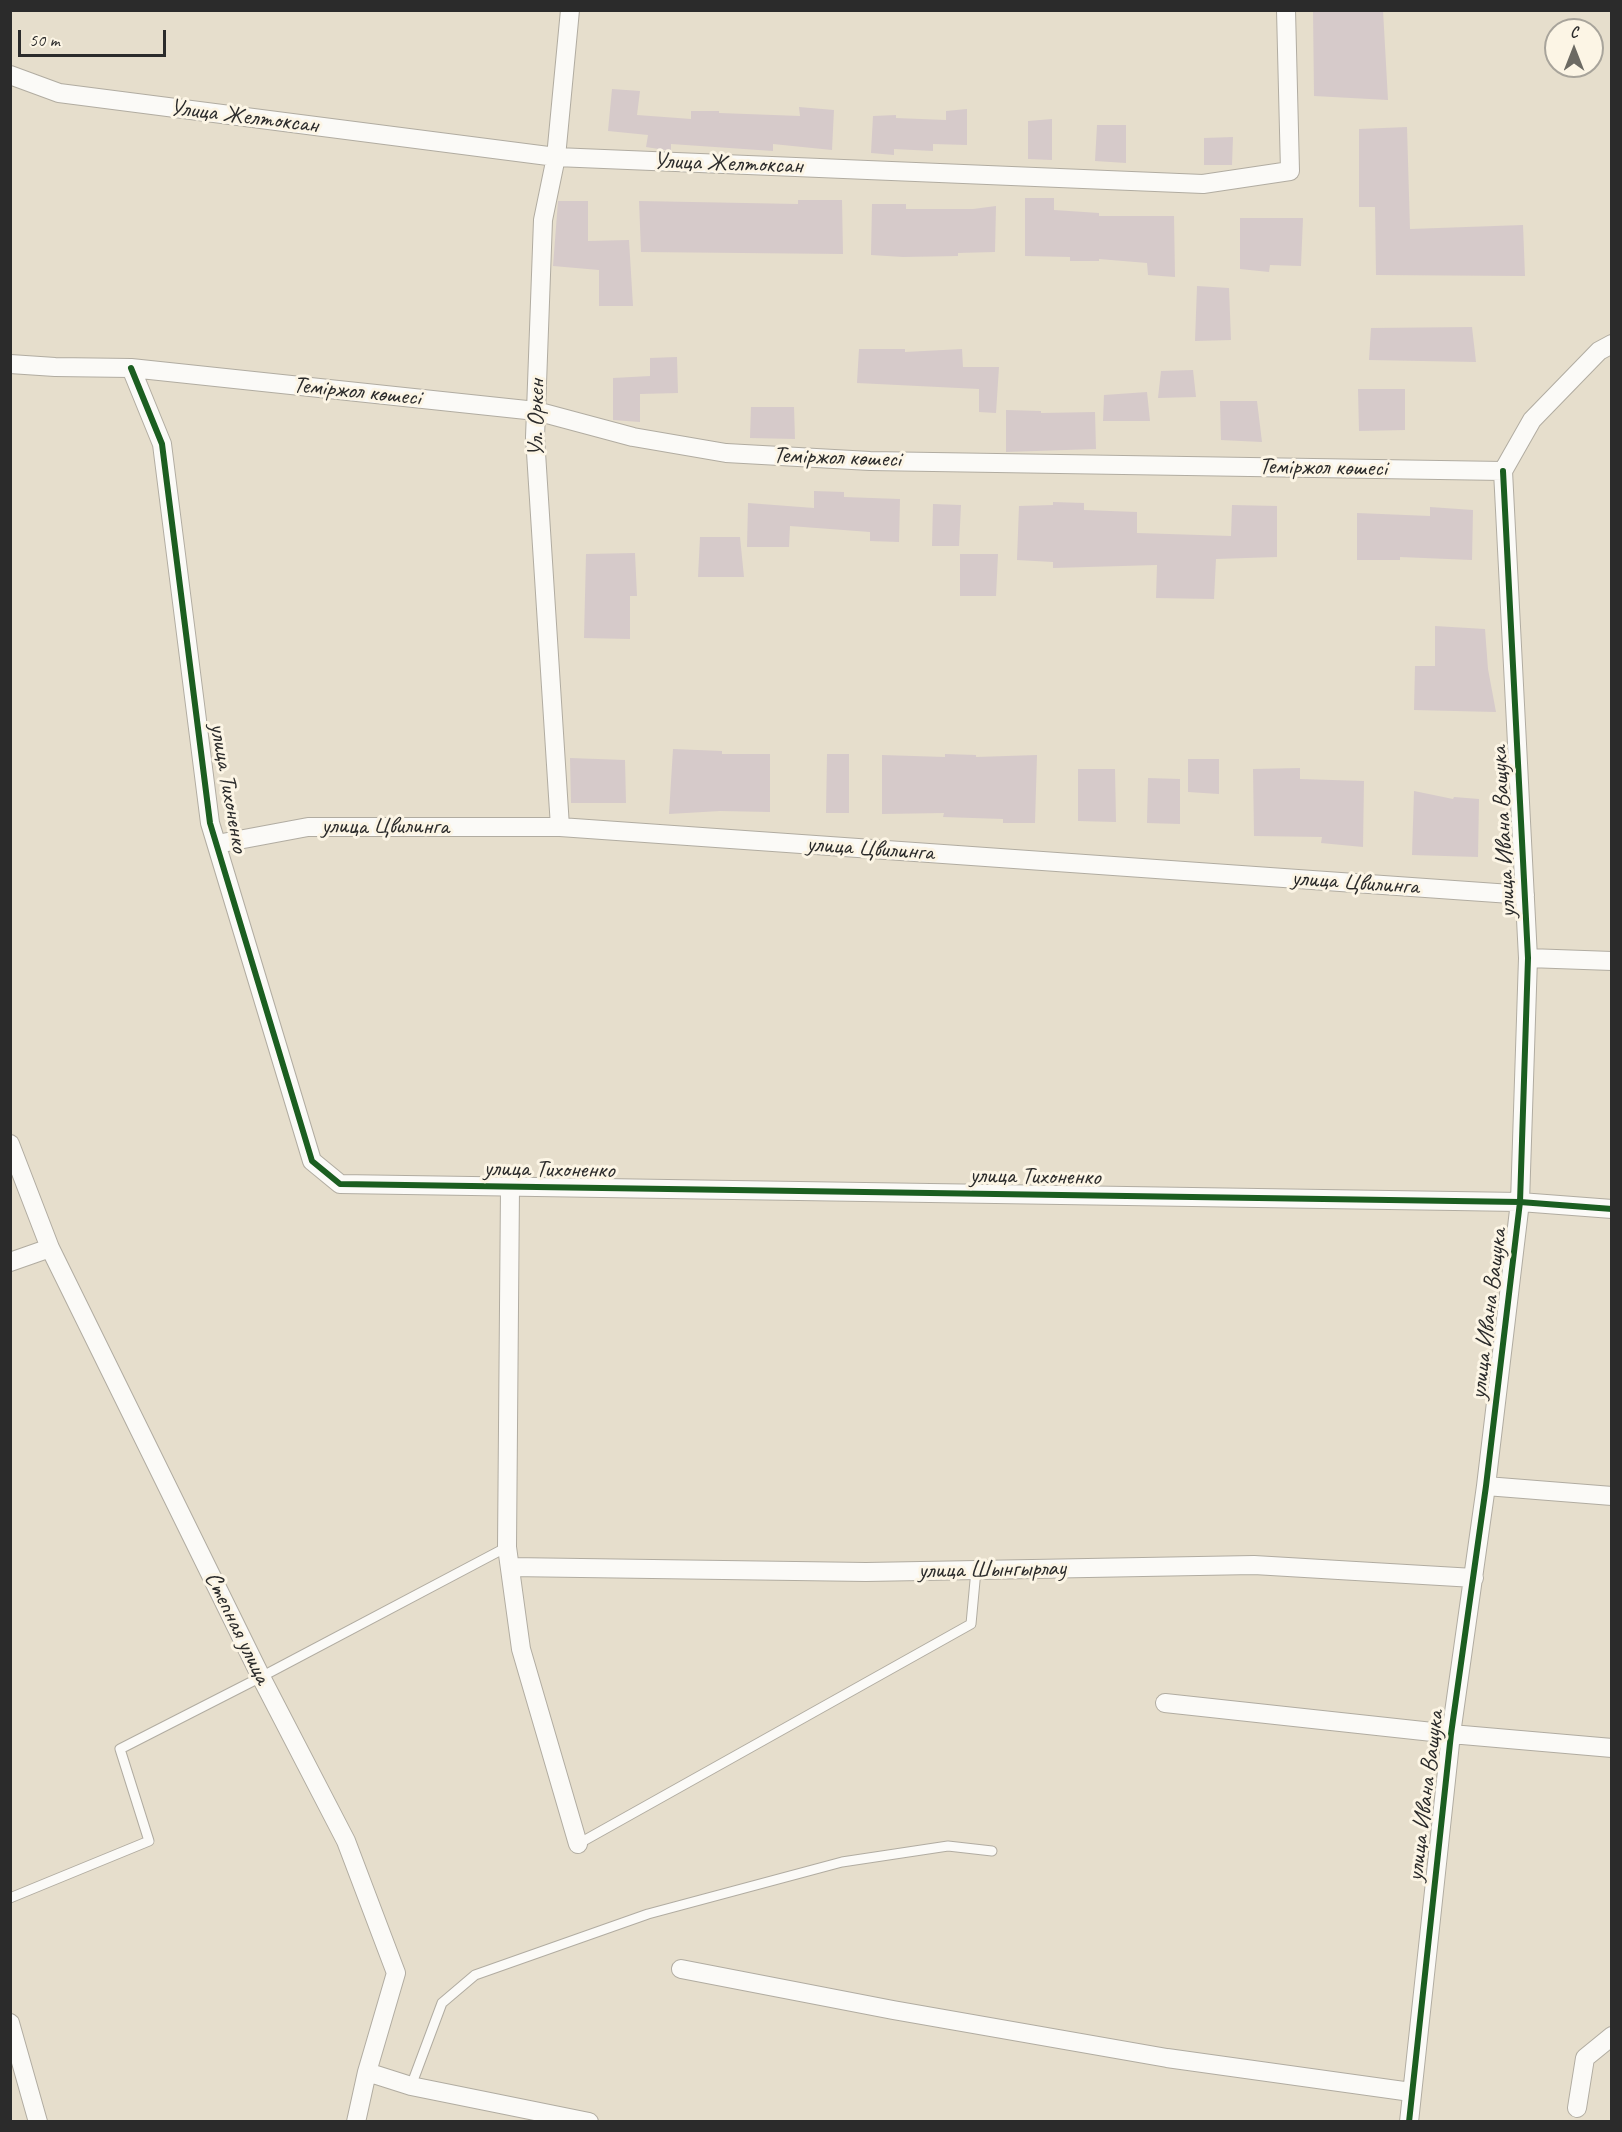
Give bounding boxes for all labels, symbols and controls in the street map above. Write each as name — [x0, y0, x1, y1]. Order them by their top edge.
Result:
scale bar — [21, 18, 170, 56]
north arrow — [1544, 18, 1604, 78]
text: С — [1570, 22, 1578, 42]
text: 50 m — [29, 29, 60, 51]
street label: Улица Желтоксан — [168, 94, 320, 140]
street label: Улица Желтоксан — [653, 147, 803, 181]
street label: Теміржол көшесі — [292, 371, 422, 413]
street label: Ул. Оркен — [523, 379, 551, 457]
street label: Теміржол көшесі — [772, 441, 902, 475]
street label: Теміржол көшесі — [1259, 452, 1387, 484]
street label: улица Тихоненко — [202, 721, 254, 855]
street label: улица Ивана Ващука — [1485, 746, 1523, 918]
street label: улица Цвилинга — [321, 813, 449, 841]
street label: улица Цвилинга — [805, 830, 935, 868]
street label: улица Цвилинга — [1290, 864, 1420, 902]
street label: улица Тихоненко — [483, 1154, 615, 1186]
street label: улица Тихоненко — [969, 1161, 1101, 1193]
street label: улица Ивана Ващука — [1464, 1227, 1514, 1401]
street label: улица Шынгырлау — [918, 1554, 1066, 1586]
street label: Степная улица — [197, 1567, 277, 1689]
street label: улица Ивана Ващука — [1401, 1709, 1451, 1883]

